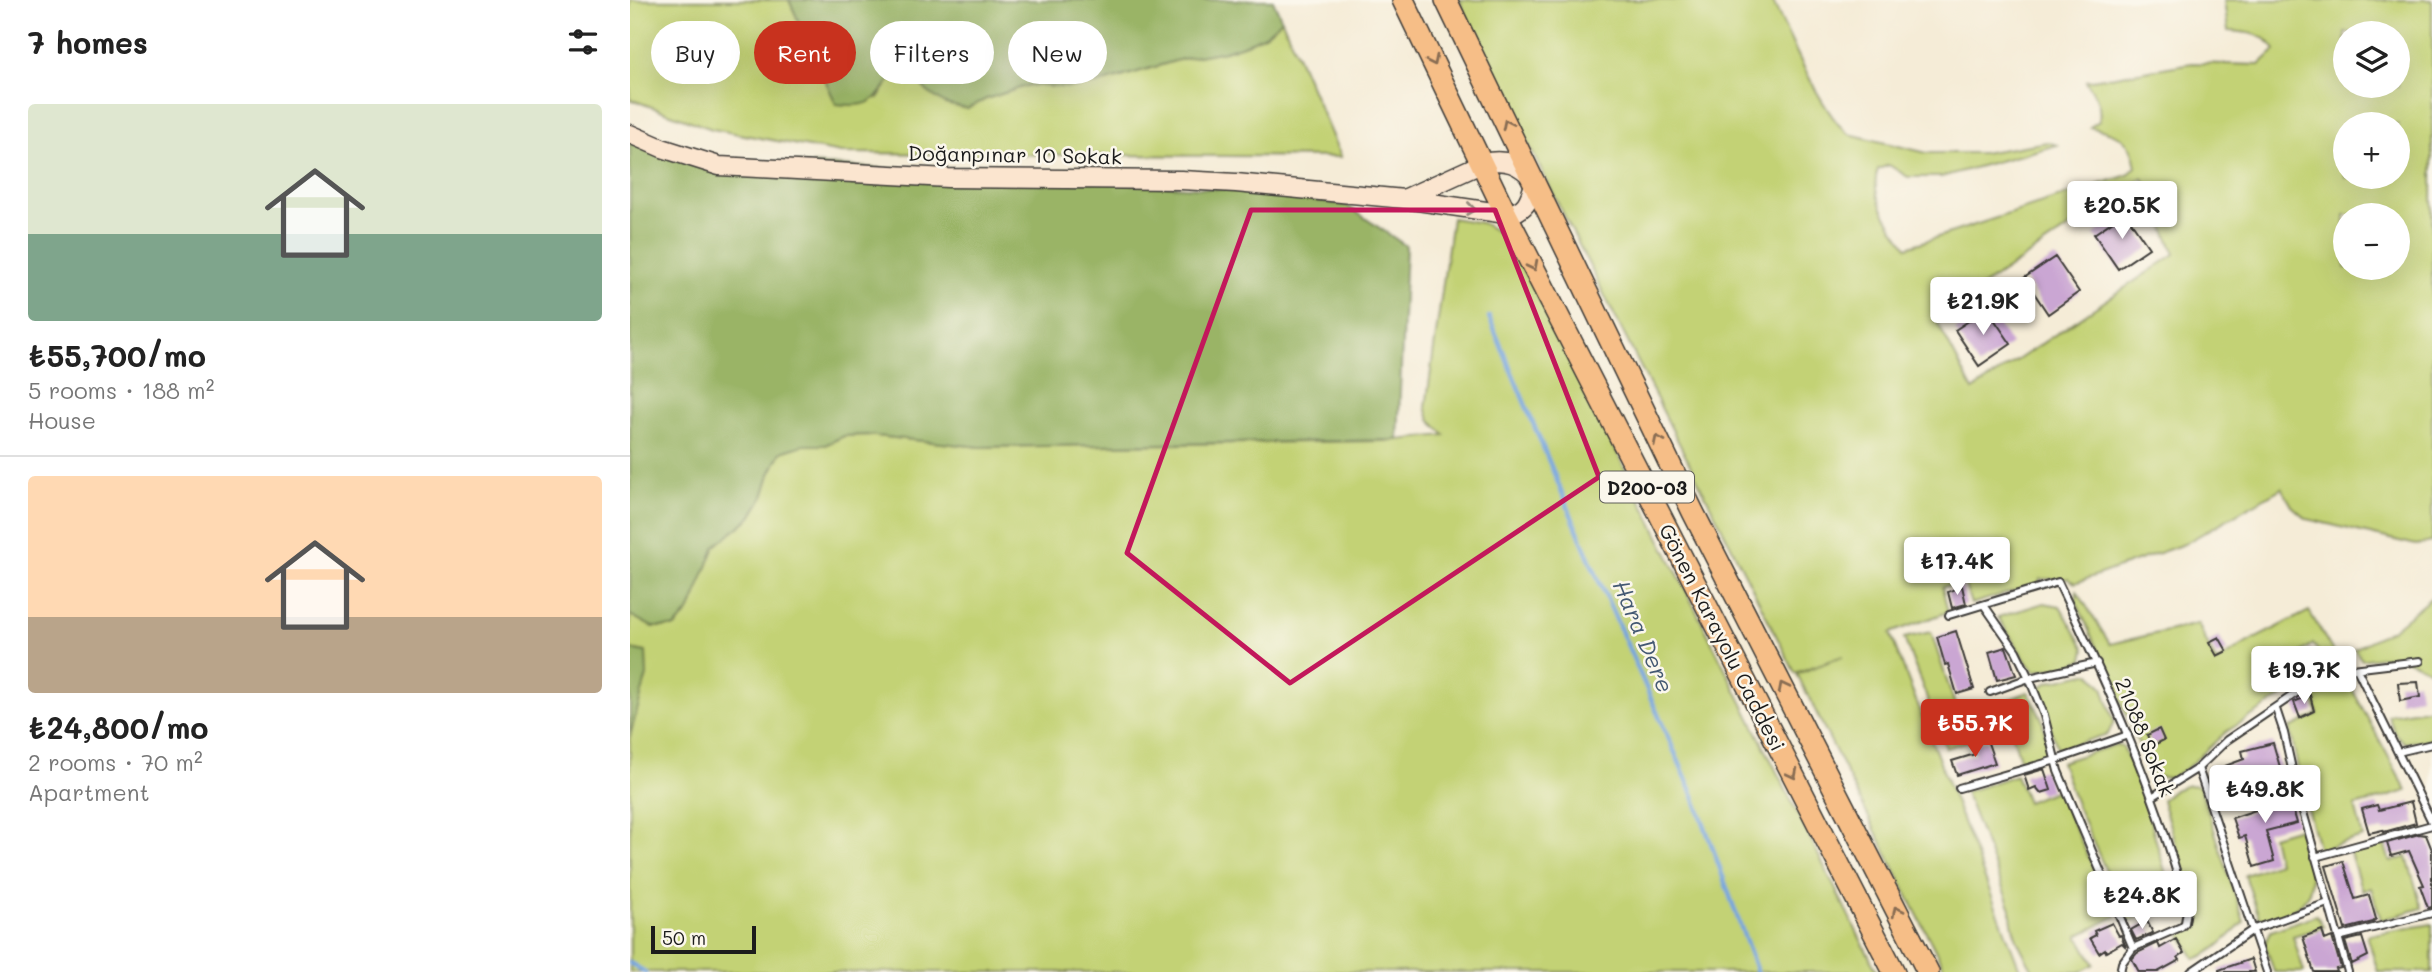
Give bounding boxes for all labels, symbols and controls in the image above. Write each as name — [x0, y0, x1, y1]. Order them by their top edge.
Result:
chip: Buy — [651, 21, 740, 84]
chip: Rent — [754, 21, 856, 84]
chip: Filters — [870, 21, 994, 84]
chip: New — [1008, 21, 1107, 84]
map controls — [2333, 21, 2410, 280]
button: layers — [2333, 21, 2410, 98]
text: 7 homes — [28, 22, 148, 62]
icon: filters — [564, 23, 602, 61]
one-way arrow — [1425, 54, 1439, 66]
button: + — [2333, 112, 2410, 189]
one-way arrow — [1501, 119, 1515, 131]
street label: Doğanpınar 10 Sokak — [908, 139, 1122, 169]
icon: home — [252, 150, 378, 276]
pin: ₺20.5K — [2065, 182, 2179, 241]
text: ₺20.5K — [2083, 189, 2161, 219]
one-way arrow — [1465, 201, 1477, 216]
button: − — [2333, 203, 2410, 280]
one-way arrow — [1524, 259, 1538, 271]
pin: ₺21.9K — [1926, 278, 2040, 337]
text: ₺21.9K — [1946, 285, 2020, 315]
text: ₺55,700/mo — [28, 335, 206, 375]
text: 5 rooms · 188 m² — [28, 375, 214, 405]
text: House — [28, 405, 96, 435]
one-way arrow — [1652, 435, 1666, 447]
road number: D200-03 — [1600, 472, 1694, 502]
street label: Gönen Karayolu Caddesi — [1654, 519, 1792, 755]
icon: home — [252, 522, 378, 648]
pin: ₺17.4K — [1900, 538, 2014, 597]
text: ₺17.4K — [1920, 545, 1994, 575]
water label: Hara Dere — [1607, 575, 1681, 697]
pin: ₺19.7K — [2247, 646, 2361, 706]
text: ₺19.7K — [2267, 654, 2341, 684]
street label: 21088 Sokak — [2110, 674, 2182, 800]
one-way arrow — [1777, 681, 1791, 694]
pin: ₺55.7K — [1918, 700, 2032, 759]
text: ₺24,800/mo — [28, 707, 208, 747]
text: ₺55.7K — [1937, 707, 2013, 737]
text: 2 rooms · 70 m² — [28, 747, 203, 777]
pin: ₺49.8K — [2208, 766, 2322, 825]
one-way arrow — [1785, 767, 1798, 779]
text: ₺49.8K — [2225, 773, 2305, 803]
text: Apartment — [28, 777, 150, 807]
pin: ₺24.8K — [2085, 872, 2199, 931]
text: ₺24.8K — [2103, 879, 2181, 909]
one-way arrow — [1892, 906, 1906, 918]
scale bar — [651, 923, 756, 955]
text: 50 m — [662, 925, 706, 950]

